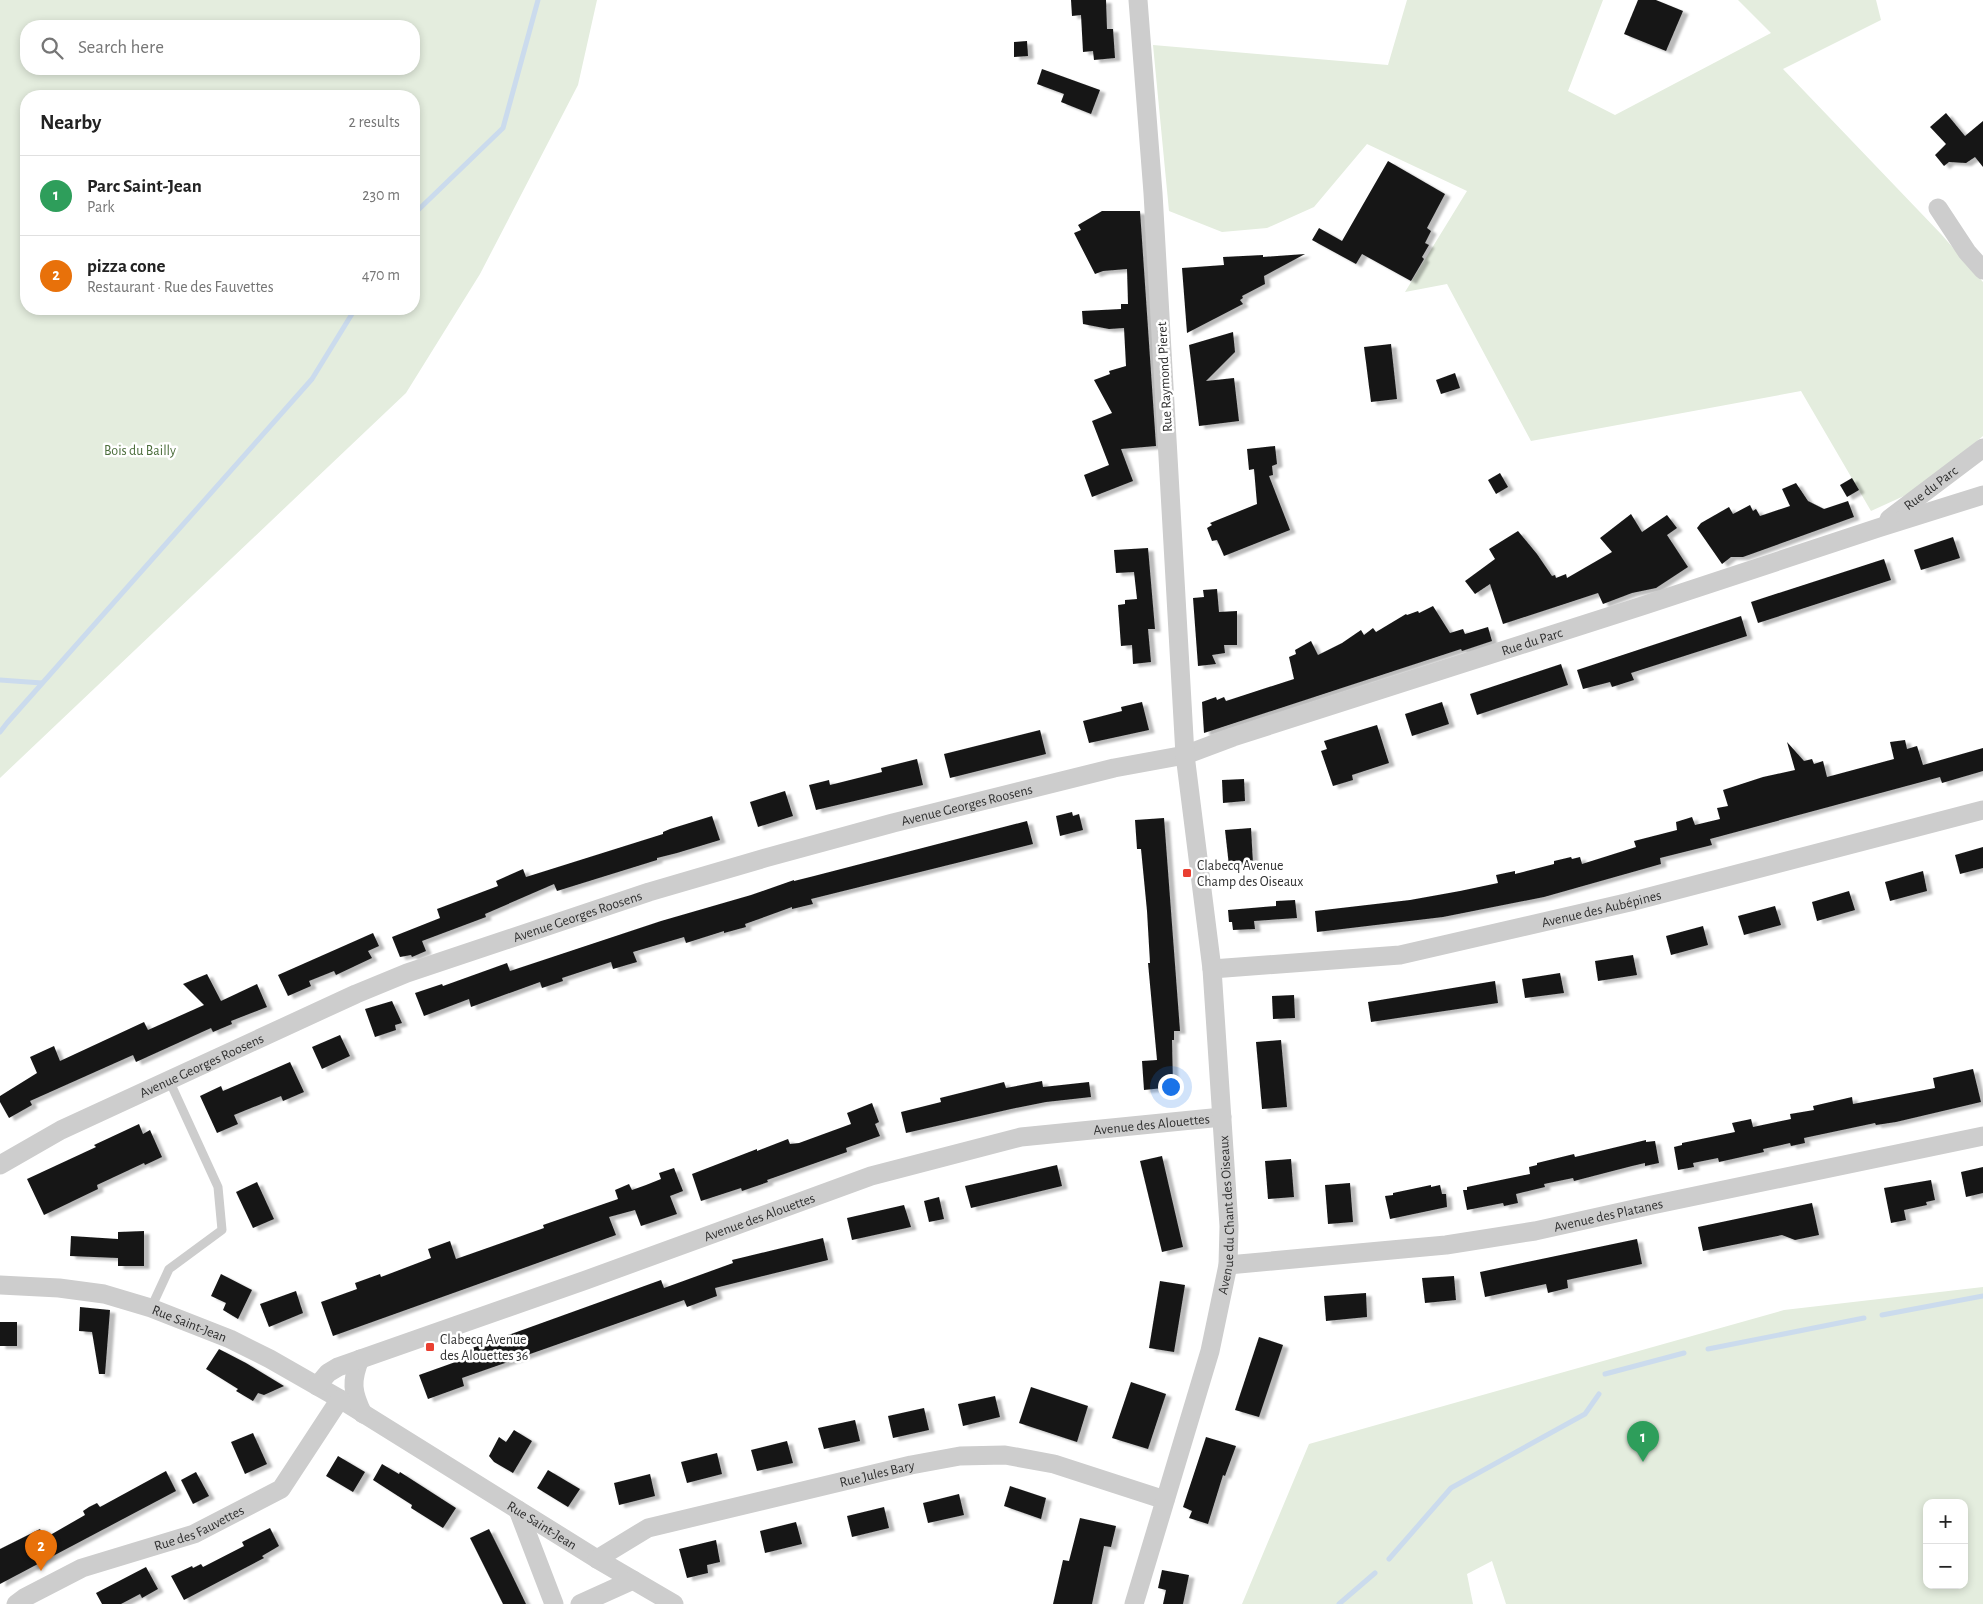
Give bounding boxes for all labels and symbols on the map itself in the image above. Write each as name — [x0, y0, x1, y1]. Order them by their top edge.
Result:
street label: Rue Raymond Pieret — [1155, 321, 1175, 432]
park label: Bois du Bailly — [104, 444, 176, 458]
street label: Rue du Parc — [1902, 463, 1961, 513]
street label: Rue du Parc — [1500, 626, 1565, 659]
street label: Avenue Georges Roosens — [900, 783, 1034, 829]
place label: Clabecq Avenue Champ des Oiseaux — [1197, 859, 1303, 889]
marker: Clabecq Avenue Champ des Oiseaux — [1181, 867, 1193, 879]
street label: Avenue des Aubépines — [1540, 888, 1663, 930]
street label: Avenue Georges Roosens — [511, 889, 644, 945]
street label: Avenue Georges Roosens — [138, 1032, 266, 1101]
your location — [1158, 1074, 1184, 1100]
street label: Avenue des Alouettes — [1093, 1112, 1210, 1138]
street label: Avenue du Chant des Oiseaux — [1216, 1135, 1237, 1296]
street label: Avenue des Alouettes — [702, 1191, 817, 1244]
street label: Avenue des Platanes — [1553, 1197, 1664, 1235]
street label: Rue Saint-Jean — [150, 1303, 229, 1345]
place label: Clabecq Avenue des Alouettes 36 — [440, 1333, 528, 1363]
marker: Clabecq Avenue des Alouettes 36 — [424, 1341, 436, 1353]
pin: 1 — [1627, 1421, 1659, 1462]
street label: Rue Jules Bary — [838, 1459, 916, 1490]
street label: Rue Saint-Jean — [504, 1499, 579, 1553]
street label: Rue des Fauvettes — [153, 1503, 246, 1554]
pin: 2 — [25, 1530, 57, 1571]

